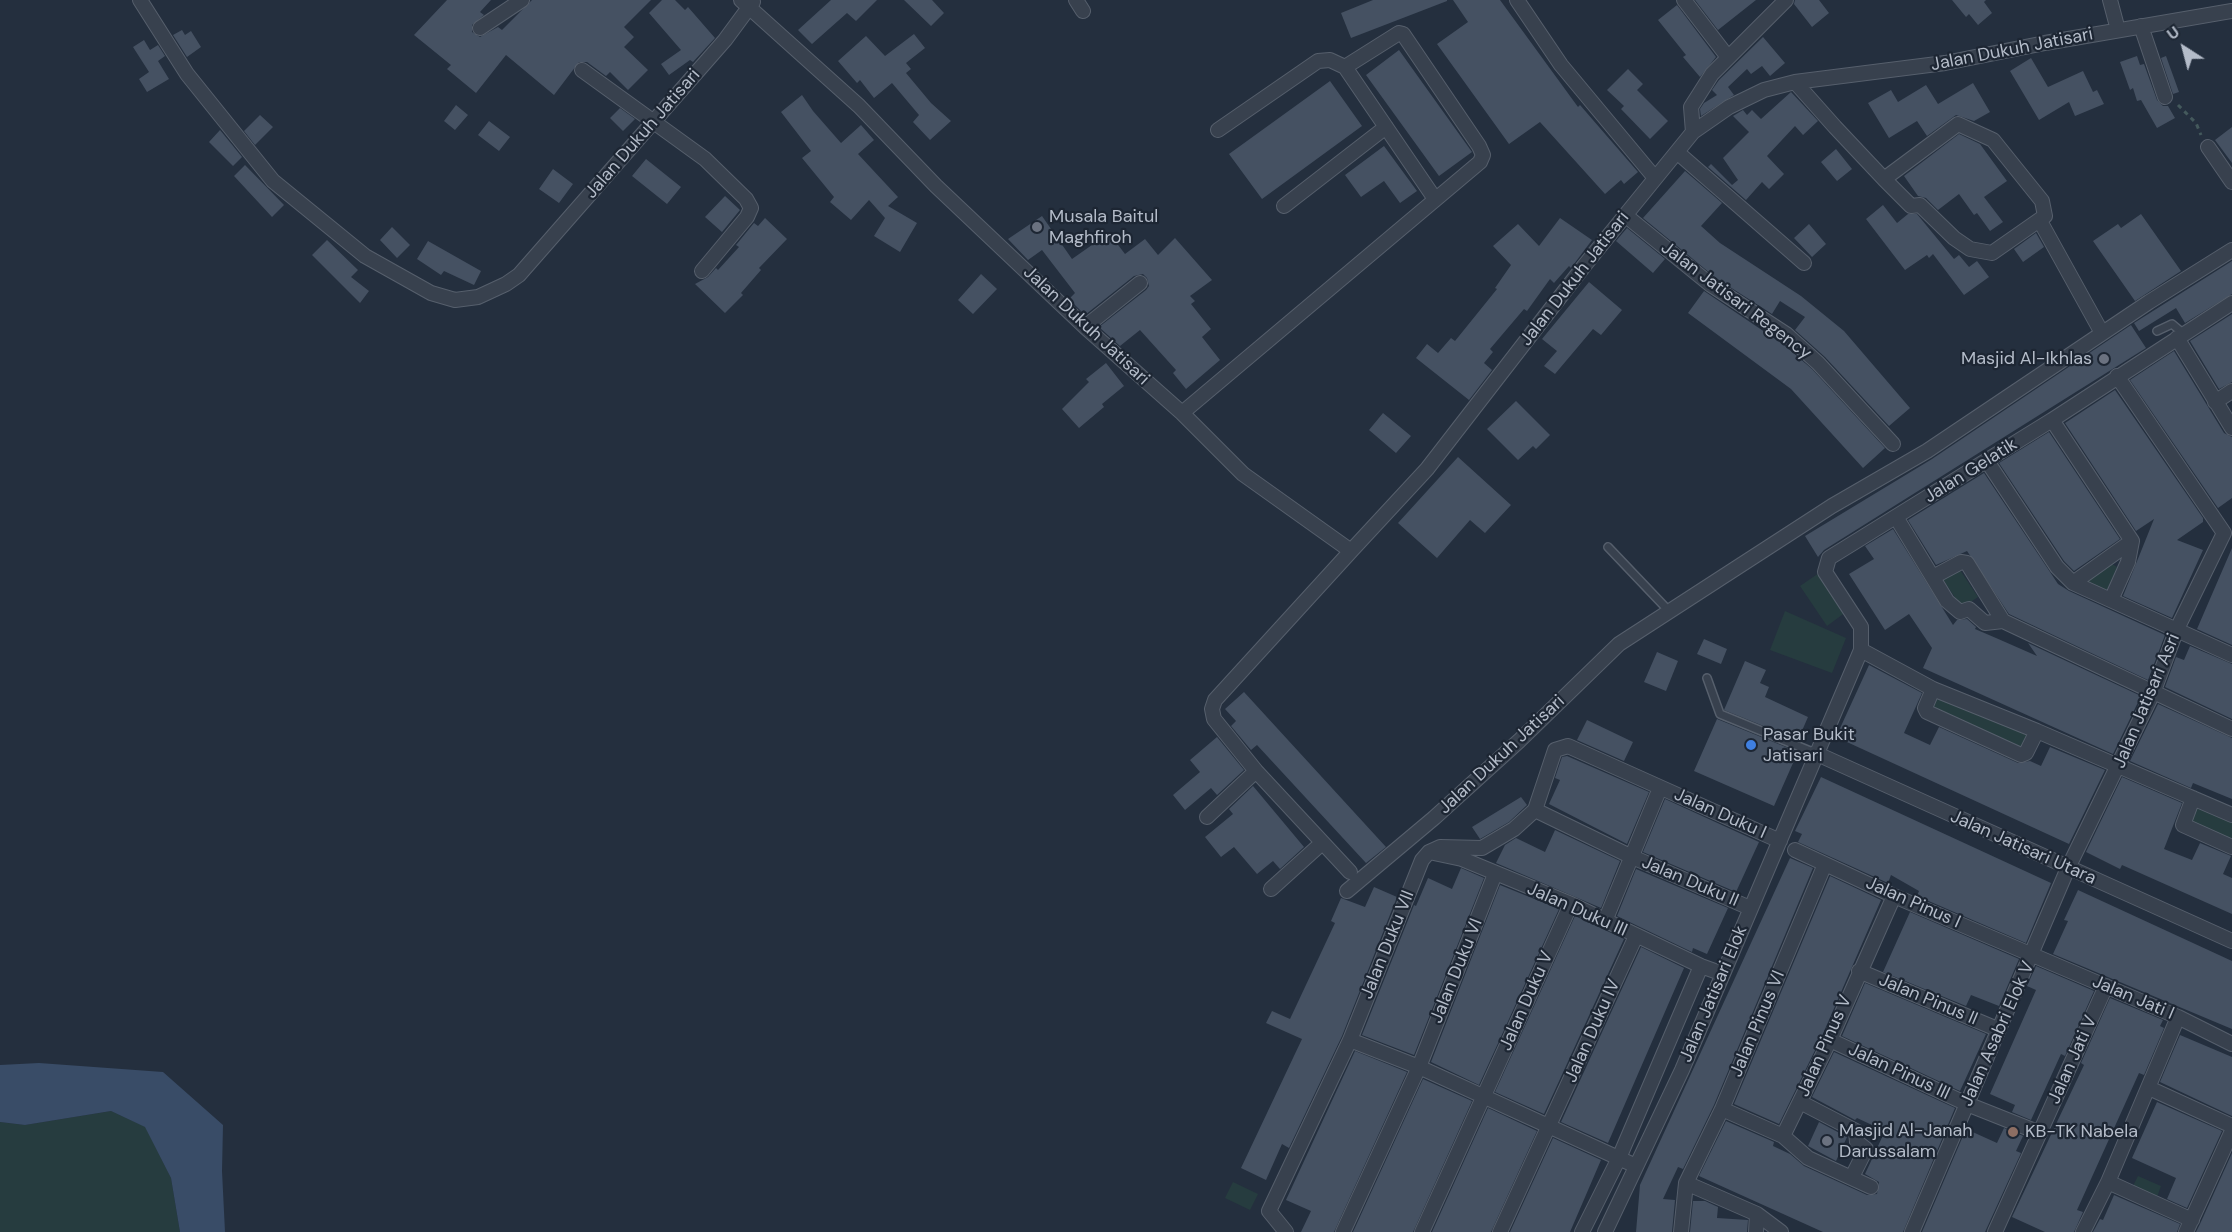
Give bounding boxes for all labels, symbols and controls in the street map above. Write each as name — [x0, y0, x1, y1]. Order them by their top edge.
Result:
north arrow — [2154, 18, 2214, 78]
text: U — [2163, 21, 2184, 45]
street label: Jalan Dukuh Jatisari — [1929, 24, 2095, 76]
street label: Jalan Dukuh Jatisari — [581, 65, 705, 203]
place label: Musala Baitul Maghfiroh — [1049, 206, 1158, 248]
street label: Jalan Dukuh Jatisari — [1516, 207, 1634, 351]
marker: Musala Baitul Maghfiroh — [1030, 220, 1044, 234]
street label: Jalan Jatisari Regency — [1656, 237, 1816, 365]
street label: Jalan Dukuh Jatisari — [1018, 262, 1154, 390]
place label: Masjid Al-Ikhlas — [1961, 348, 2092, 370]
marker: Masjid Al-Ikhlas — [2097, 352, 2111, 366]
street label: Jalan Gelatik — [1920, 434, 2022, 508]
street label: Jalan Jatisari Asri — [2109, 630, 2185, 772]
street label: Jalan Dukuh Jatisari — [1434, 691, 1570, 819]
place label: Pasar Bukit Jatisari — [1763, 724, 1855, 766]
marker: Pasar Bukit Jatisari — [1744, 738, 1758, 752]
street label: Jalan Duku I — [1670, 784, 1770, 844]
street label: Jalan Jatisari Utara — [1947, 806, 2099, 890]
street label: Jalan Duku II — [1638, 852, 1742, 912]
street label: Jalan Pinus I — [1862, 873, 1964, 933]
street label: Jalan Duku III — [1524, 878, 1630, 942]
street label: Jalan Duku VII — [1356, 888, 1420, 1002]
street label: Jalan Duku VI — [1426, 916, 1488, 1026]
street label: Jalan Jatisari Elok — [1675, 922, 1753, 1066]
street label: Jalan Duku V — [1495, 948, 1559, 1054]
street label: Jalan Asabri Elok V — [1956, 958, 2040, 1110]
street label: Jalan Pinus VI — [1726, 968, 1790, 1080]
street label: Jalan Pinus II — [1875, 969, 1981, 1031]
street label: Jalan Jati I — [2089, 971, 2177, 1025]
street label: Jalan Duku IV — [1561, 976, 1625, 1086]
street label: Jalan Pinus V — [1793, 992, 1857, 1100]
street label: Jalan Jati V — [2044, 1012, 2102, 1108]
street label: Jalan Pinus III — [1845, 1039, 1953, 1105]
place label: Masjid Al-Janah Darussalam — [1839, 1120, 1973, 1162]
place label: KB-TK Nabela — [2025, 1121, 2138, 1143]
marker: KB-TK Nabela — [2006, 1125, 2020, 1139]
marker: Masjid Al-Janah Darussalam — [1820, 1134, 1834, 1148]

